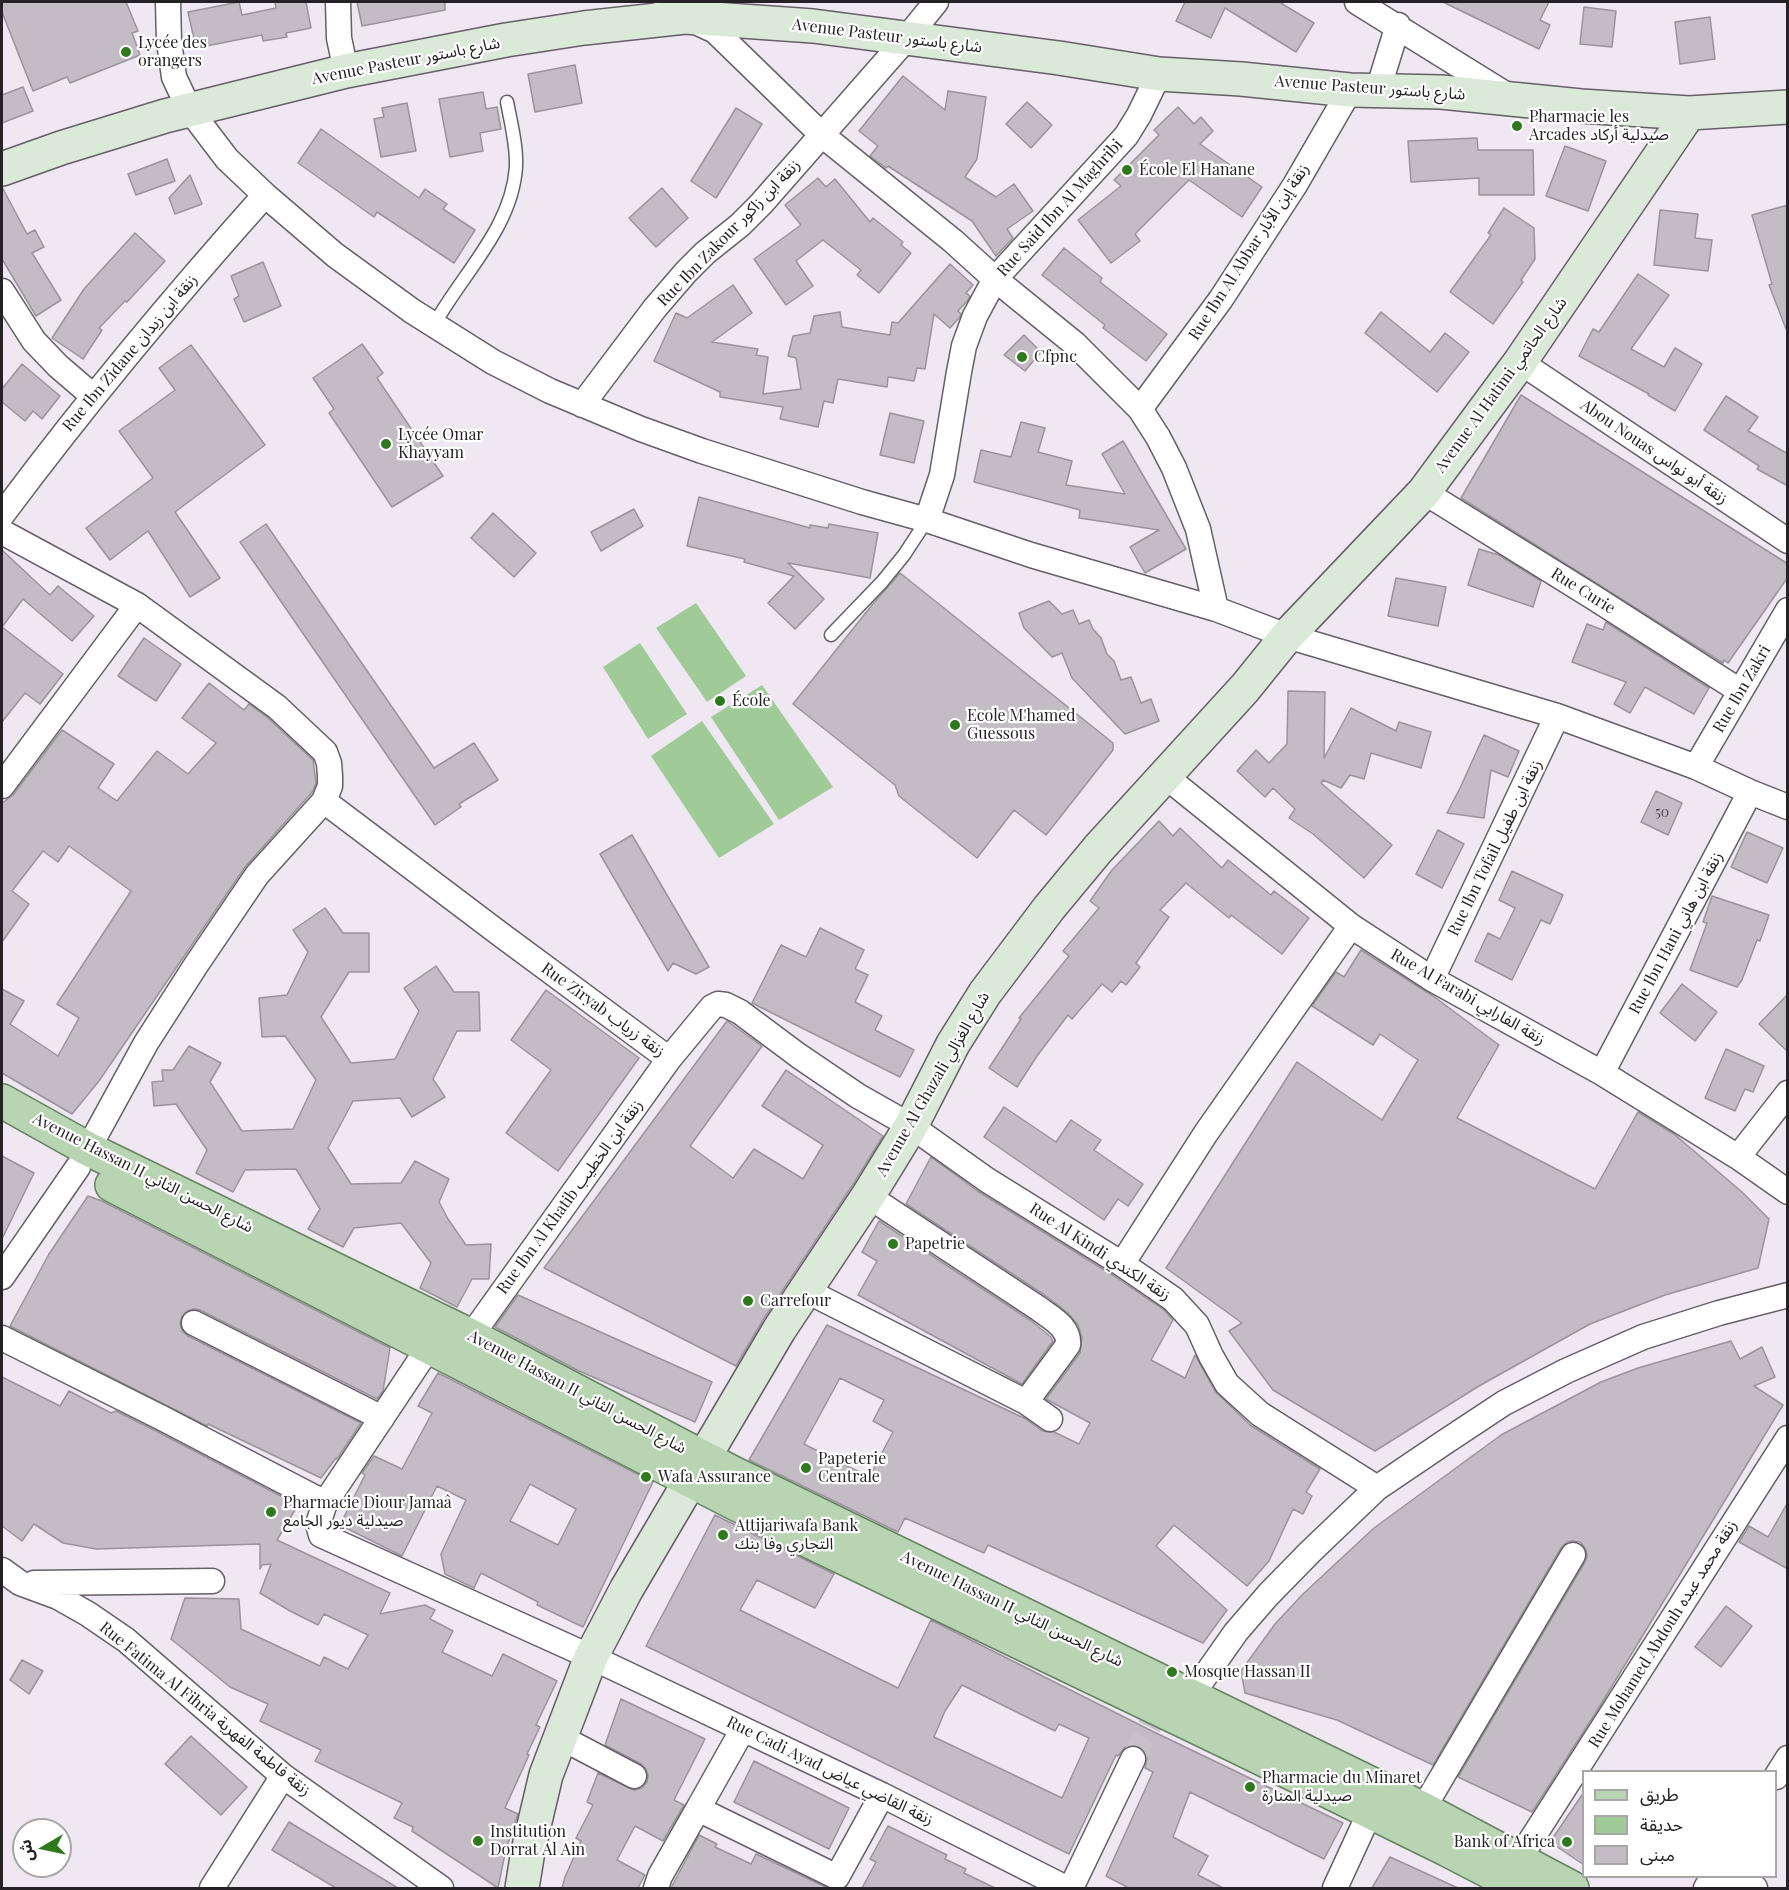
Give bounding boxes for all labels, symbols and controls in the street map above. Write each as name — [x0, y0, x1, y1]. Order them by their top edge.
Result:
street label: Avenue Pasteur شارع باستور — [791, 15, 983, 57]
place label: Lycée des orangers — [138, 33, 207, 71]
street label: Avenue Pasteur شارع باستور — [310, 33, 502, 89]
marker: Lycée des orangers — [119, 45, 133, 59]
street label: Avenue Pasteur شارع باستور — [1274, 72, 1466, 104]
place label: Pharmacie les Arcades صيدلية أركاد — [1529, 107, 1669, 145]
marker: Pharmacie les Arcades صيدلية أركاد — [1510, 119, 1524, 133]
street label: Rue Said Ibn Al Maghribi — [993, 135, 1127, 281]
street label: Rue Ibn Zakour زنقة ابن زاكور — [654, 155, 804, 311]
place label: École El Hanane — [1139, 160, 1255, 180]
street label: Rue Ibn Al Abbar زنقة إبن الأبار — [1185, 160, 1313, 344]
marker: École El Hanane — [1120, 163, 1134, 177]
street label: Rue Ibn Zidane زنقة ابن زيدان — [59, 270, 201, 436]
street label: Avenue Al Hatimi شارع الحاتمي — [1431, 293, 1571, 477]
place label: Cfpnc — [1034, 347, 1077, 367]
marker: Cfpnc — [1015, 350, 1029, 364]
street label: Abou Nouas زنقة أبو نواس — [1577, 396, 1731, 508]
place label: Lycée Omar Khayyam — [398, 425, 483, 463]
marker: Lycée Omar Khayyam — [379, 437, 393, 451]
street label: Rue Curie — [1547, 564, 1619, 618]
street label: Rue Ibn Zakri — [1709, 642, 1775, 736]
place label: École — [732, 691, 771, 711]
marker: École — [713, 694, 727, 708]
place label: Ecole M'hamed Guessous — [967, 706, 1076, 744]
marker: Ecole M'hamed Guessous — [948, 718, 962, 732]
street label: Rue Ibn Tofail زنقة ابن طفيل — [1444, 757, 1546, 939]
house number: 50 — [1655, 805, 1669, 821]
street label: Rue Ibn Hani زنقة ابن هاني — [1625, 849, 1727, 1017]
street label: Rue Al Farabi زنقة الفارابي — [1387, 945, 1549, 1049]
street label: Rue Ziryab زنقة زرياب — [538, 959, 668, 1061]
street label: Avenue Al Ghazali شارع الغزالي — [872, 988, 994, 1180]
street label: Rue Ibn Al Khatib زنقة ابن الخطيب — [493, 1096, 647, 1298]
street label: Avenue Hassan II شارع الحسن الثاني — [30, 1109, 256, 1237]
street label: Rue Al Kindi زنقة الكندي — [1026, 1199, 1174, 1305]
place label: Papetrie — [905, 1234, 965, 1254]
marker: Papetrie — [886, 1237, 900, 1251]
place label: Carrefour — [760, 1291, 831, 1311]
marker: Carrefour — [741, 1294, 755, 1308]
street label: Avenue Hassan II شارع الحسن الثاني — [464, 1326, 690, 1458]
place label: Papeterie Centrale — [818, 1449, 886, 1487]
marker: Papeterie Centrale — [799, 1461, 813, 1475]
place label: Wafa Assurance — [658, 1467, 771, 1487]
marker: Wafa Assurance — [639, 1470, 653, 1484]
place label: Pharmacie Diour Jamaâ صيدلية ديور الجامع — [283, 1493, 452, 1531]
marker: Pharmacie Diour Jamaâ صيدلية ديور الجامع — [264, 1505, 278, 1519]
place label: Attijariwafa Bank التجاري وفا بنك — [735, 1516, 858, 1554]
street label: Rue Mohamed Abdouh زنقة محمد عبده — [1585, 1517, 1741, 1751]
marker: Attijariwafa Bank التجاري وفا بنك — [716, 1528, 730, 1542]
street label: Avenue Hassan II شارع الحسن الثاني — [898, 1547, 1126, 1671]
street label: Rue Fatima Al Fihria زنقة فاطمة الفهرية — [96, 1618, 314, 1800]
place label: Mosque Hassan II — [1184, 1662, 1311, 1682]
marker: Mosque Hassan II — [1165, 1665, 1179, 1679]
street label: Rue Cadi Ayad زنقة القاضي عياض — [723, 1712, 937, 1830]
place label: Pharmacie du Minaret صيدلية المنارة — [1262, 1768, 1422, 1806]
legend — [1582, 1770, 1777, 1878]
marker: Pharmacie du Minaret صيدلية المنارة — [1243, 1780, 1257, 1794]
text: طريق — [1640, 1782, 1679, 1806]
text: حديقة — [1640, 1812, 1683, 1836]
north arrow — [12, 1818, 72, 1878]
place label: Institution Dorrat Al Ain — [490, 1822, 585, 1860]
place label: Bank of Africa — [1454, 1832, 1555, 1852]
marker: Institution Dorrat Al Ain — [471, 1834, 485, 1848]
marker: Bank of Africa — [1560, 1835, 1574, 1849]
text: ش — [14, 1838, 38, 1863]
text: مبنى — [1640, 1842, 1675, 1866]

